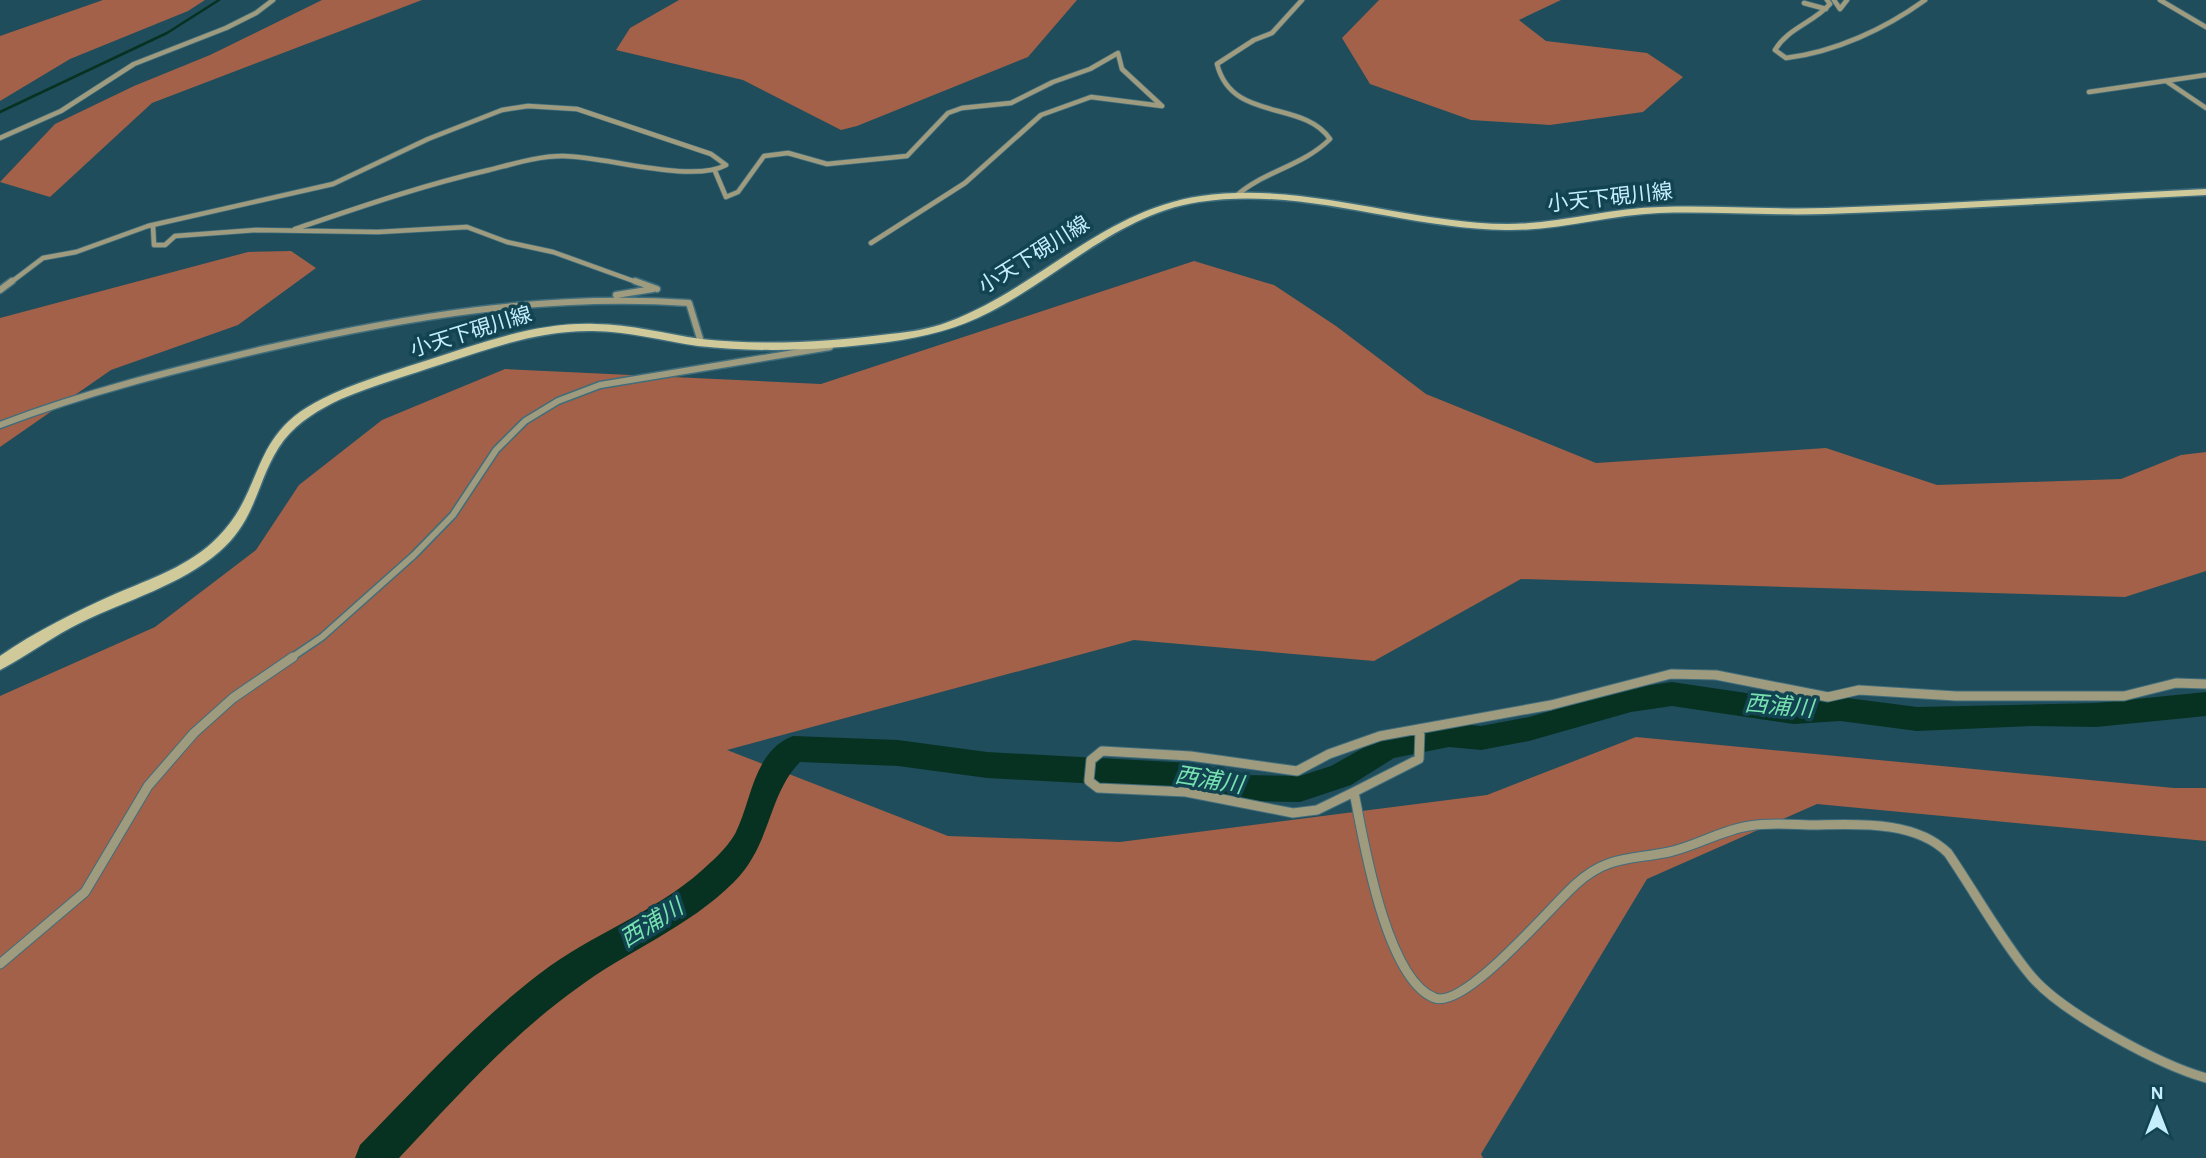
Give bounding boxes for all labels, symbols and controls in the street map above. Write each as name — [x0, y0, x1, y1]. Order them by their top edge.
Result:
street label: 小天下硯川線 — [1546, 180, 1674, 215]
street label: 小天下硯川線 — [974, 212, 1093, 297]
street label: 小天下硯川線 — [407, 303, 534, 360]
water label: 西浦川 — [1744, 691, 1818, 722]
water label: 西浦川 — [1173, 762, 1248, 798]
water label: 西浦川 — [616, 893, 690, 952]
north arrow — [2122, 1074, 2192, 1144]
text: N — [2150, 1084, 2164, 1103]

